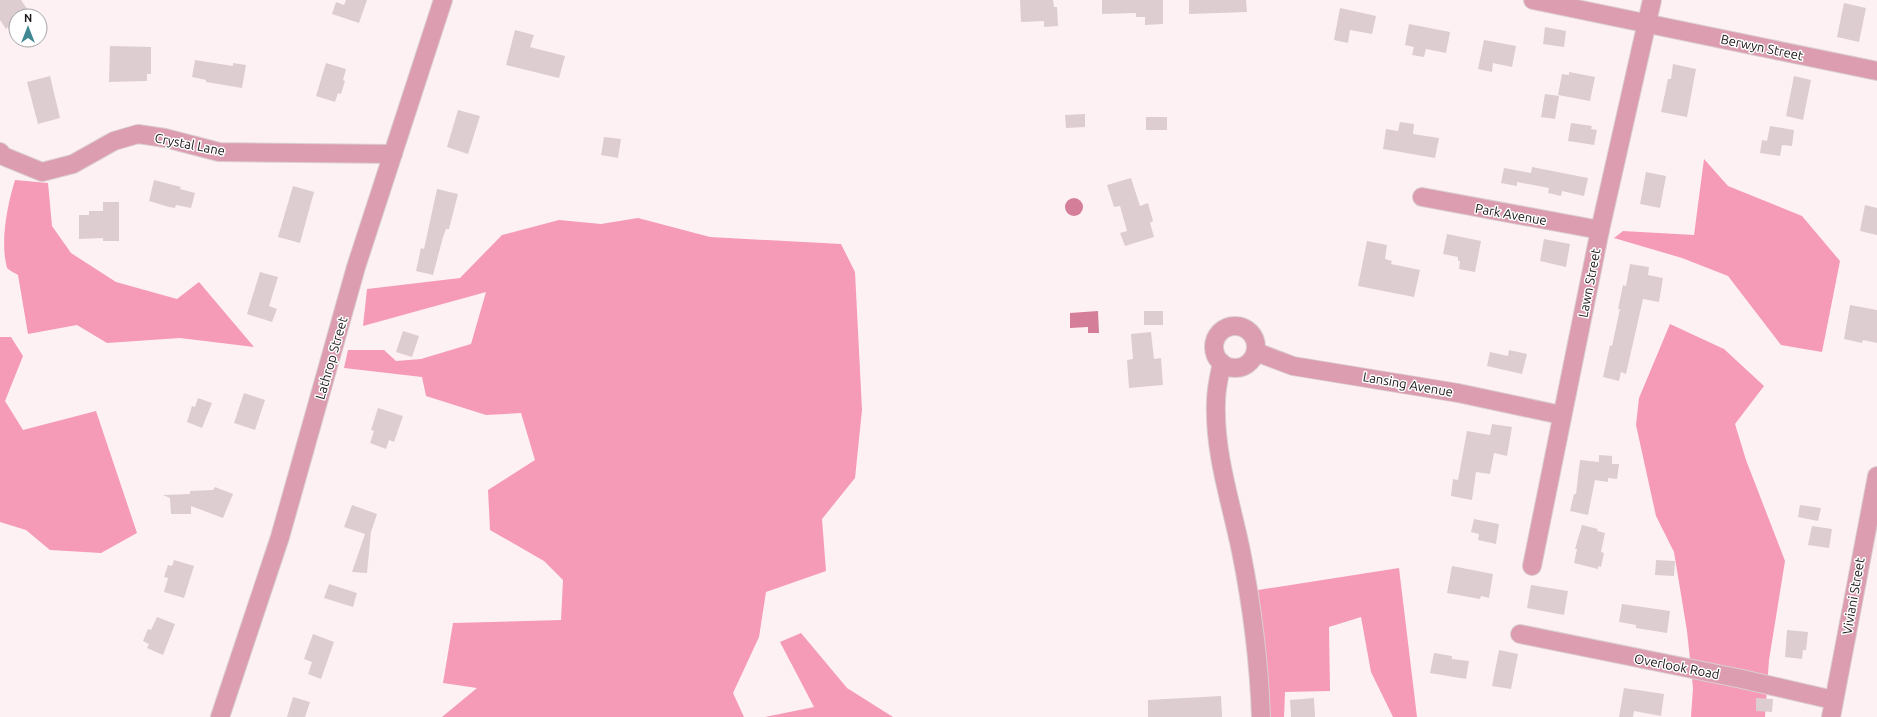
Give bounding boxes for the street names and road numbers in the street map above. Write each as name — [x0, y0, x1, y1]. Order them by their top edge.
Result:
street label: Berwyn Street — [1720, 31, 1804, 63]
street label: Crystal Lane — [154, 130, 226, 158]
street label: Park Avenue — [1474, 201, 1548, 227]
street label: Lawn Street — [1575, 247, 1603, 319]
street label: Lathrop Street — [313, 315, 349, 401]
street label: Lansing Avenue — [1362, 369, 1454, 399]
street label: Viviani Street — [1839, 556, 1867, 636]
street label: Overlook Road — [1633, 651, 1721, 681]

